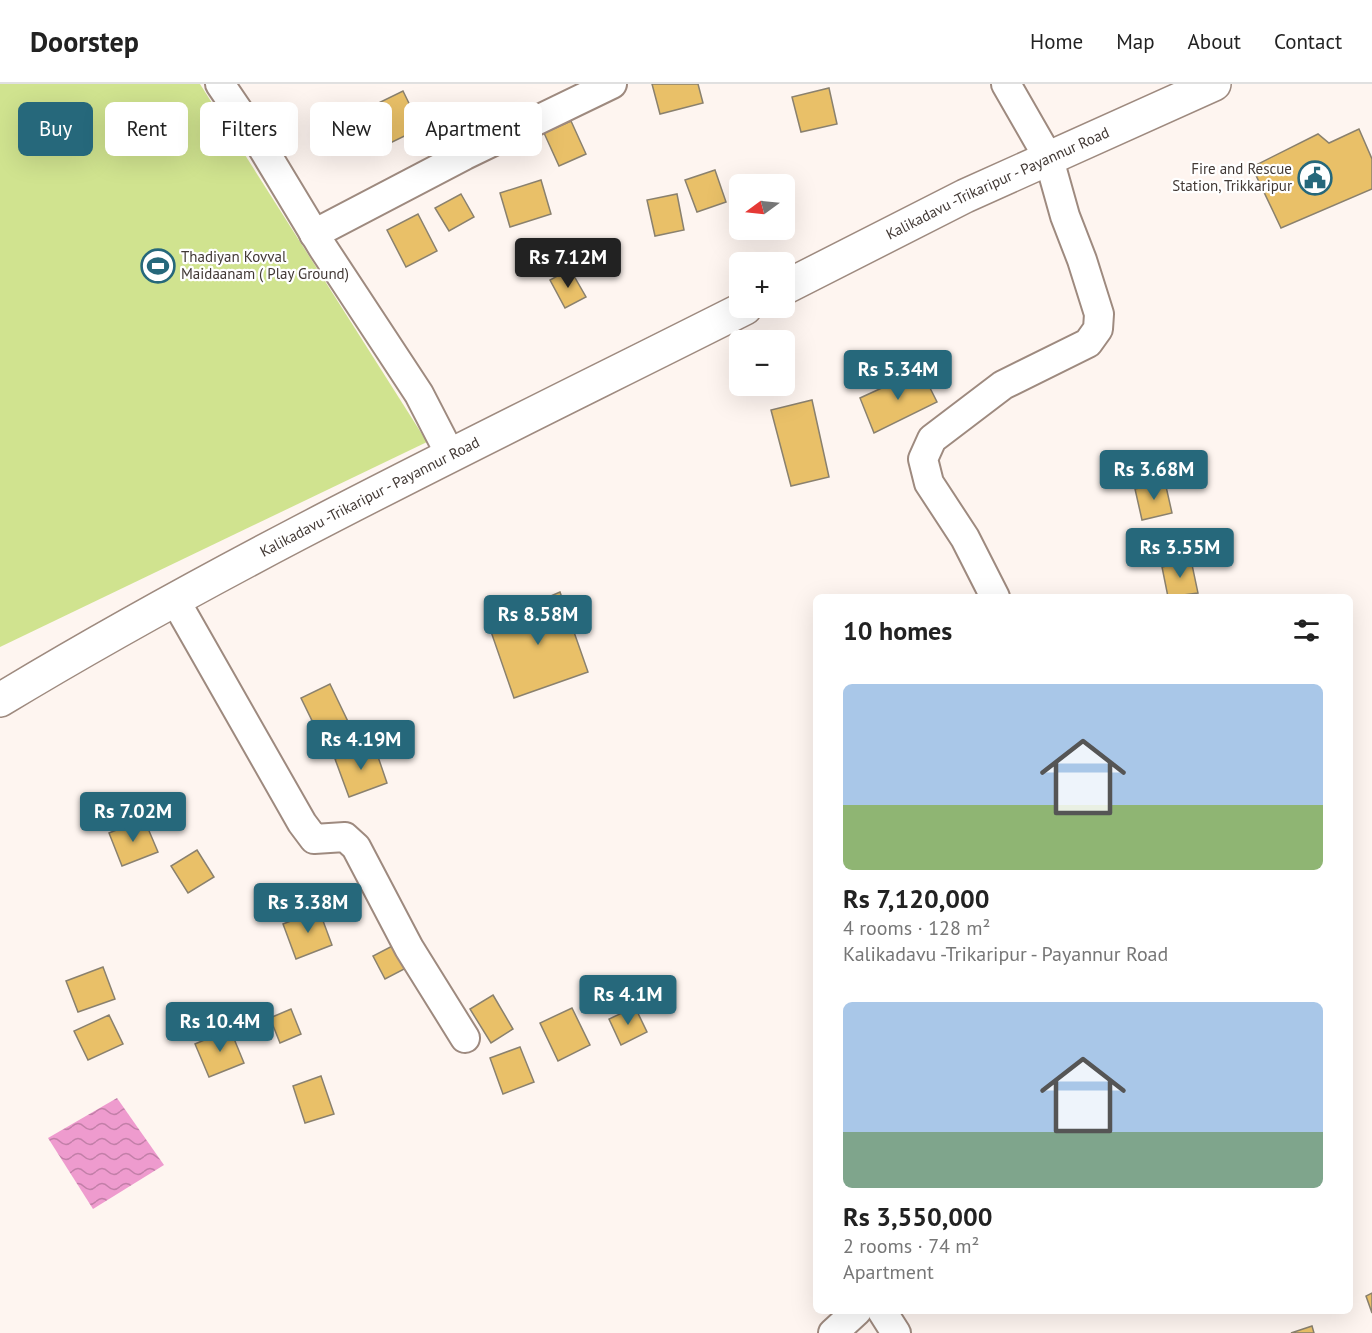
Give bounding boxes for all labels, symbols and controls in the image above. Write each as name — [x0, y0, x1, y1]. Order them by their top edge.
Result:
text: Doorstep — [30, 23, 139, 60]
text: Home — [1030, 28, 1083, 55]
text: Map — [1116, 28, 1155, 55]
text: About — [1188, 28, 1241, 55]
text: Contact — [1274, 28, 1342, 55]
chip: Buy — [18, 102, 93, 156]
chip: Rent — [105, 102, 188, 156]
chip: Filters — [200, 102, 298, 156]
chip: New — [310, 102, 392, 156]
chip: Apartment — [404, 102, 542, 156]
street label: Kalikadavu -Trikaripur - Payannur Road — [883, 122, 1112, 244]
place label: Fire and Rescue Station, Trikkaripur — [1172, 159, 1292, 195]
public building icon: Fire and Rescue Station, Trikkaripur — [1297, 160, 1333, 196]
north arrow — [729, 174, 795, 240]
map controls — [729, 174, 795, 396]
pin: Rs 7.12M — [506, 238, 630, 289]
text: Rs 7.12M — [529, 244, 607, 270]
place label: Thadiyan Kovval Maidaanam ( Play Ground) — [181, 247, 349, 283]
sports icon: Thadiyan Kovval Maidaanam ( Play Ground) — [140, 248, 176, 284]
button: + — [729, 252, 795, 318]
button: − — [729, 330, 795, 396]
pin: Rs 5.34M — [836, 350, 960, 401]
text: Rs 5.34M — [858, 356, 938, 382]
street label: Kalikadavu -Trikaripur - Payannur Road — [257, 432, 483, 561]
pin: Rs 3.68M — [1092, 450, 1216, 501]
text: Rs 3.68M — [1114, 456, 1194, 482]
pin: Rs 3.55M — [1118, 528, 1242, 579]
text: Rs 3.55M — [1140, 534, 1220, 560]
pin: Rs 8.58M — [476, 595, 600, 646]
text: Rs 8.58M — [498, 601, 578, 627]
text: 10 homes — [843, 614, 952, 647]
icon: filters — [1290, 614, 1323, 647]
pin: Rs 4.19M — [299, 720, 423, 771]
icon: home — [1029, 723, 1137, 831]
text: Rs 4.19M — [321, 726, 401, 752]
pin: Rs 7.02M — [71, 792, 195, 843]
text: Rs 7.02M — [94, 798, 172, 824]
text: Rs 7,120,000 — [843, 882, 989, 915]
pin: Rs 3.38M — [246, 883, 370, 934]
text: Rs 3.38M — [268, 889, 348, 915]
text: 4 rooms · 128 m² — [843, 915, 990, 941]
text: Kalikadavu -Trikaripur - Payannur Road — [843, 941, 1168, 967]
pin: Rs 4.1M — [573, 975, 683, 1026]
text: Rs 4.1M — [593, 981, 663, 1007]
pin: Rs 10.4M — [158, 1002, 282, 1053]
text: Rs 10.4M — [180, 1008, 260, 1034]
icon: home — [1029, 1041, 1137, 1149]
text: Rs 3,550,000 — [843, 1200, 993, 1233]
text: 2 rooms · 74 m² — [843, 1233, 979, 1259]
text: Apartment — [843, 1259, 934, 1285]

